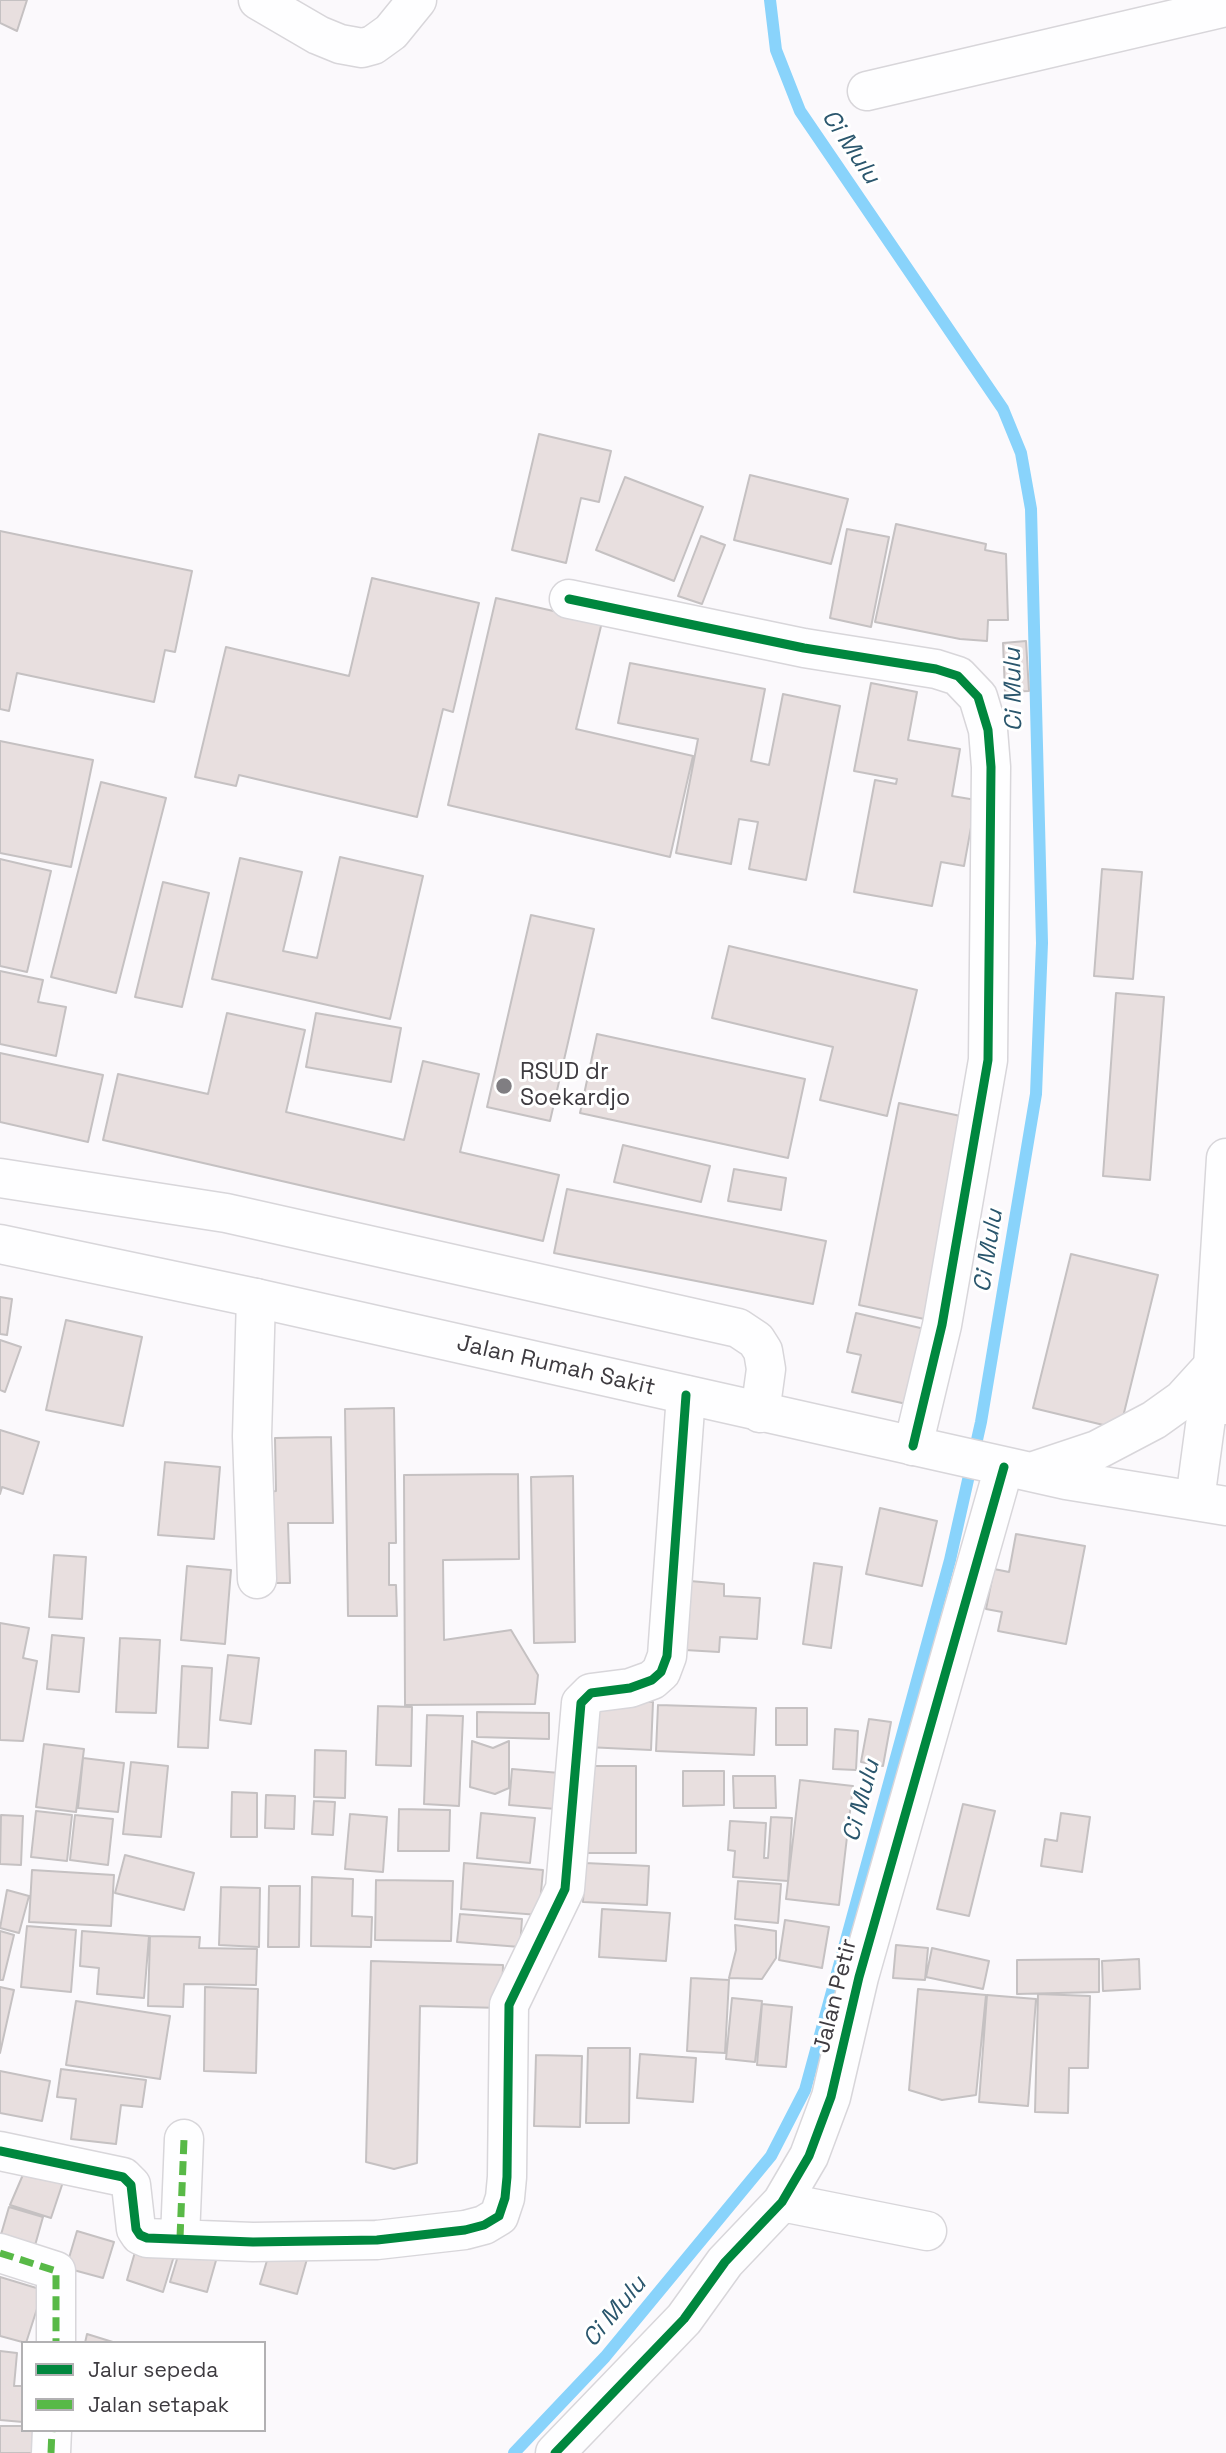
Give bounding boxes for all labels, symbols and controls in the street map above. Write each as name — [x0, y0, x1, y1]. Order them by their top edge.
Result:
water label: Ci Mulu — [815, 104, 885, 190]
water label: Ci Mulu — [999, 648, 1029, 732]
place label: RSUD dr Soekardjo — [520, 1059, 630, 1113]
marker: RSUD dr Soekardjo — [494, 1076, 514, 1096]
water label: Ci Mulu — [968, 1208, 1010, 1294]
street label: Jalan Rumah Sakit — [454, 1330, 658, 1402]
water label: Ci Mulu — [837, 1757, 887, 1845]
street label: Jalan Petir — [808, 1936, 864, 2056]
water label: Ci Mulu — [577, 2271, 653, 2353]
legend — [21, 2341, 266, 2432]
text: Jalur sepeda — [88, 2356, 218, 2383]
text: Jalan setapak — [88, 2391, 229, 2418]

